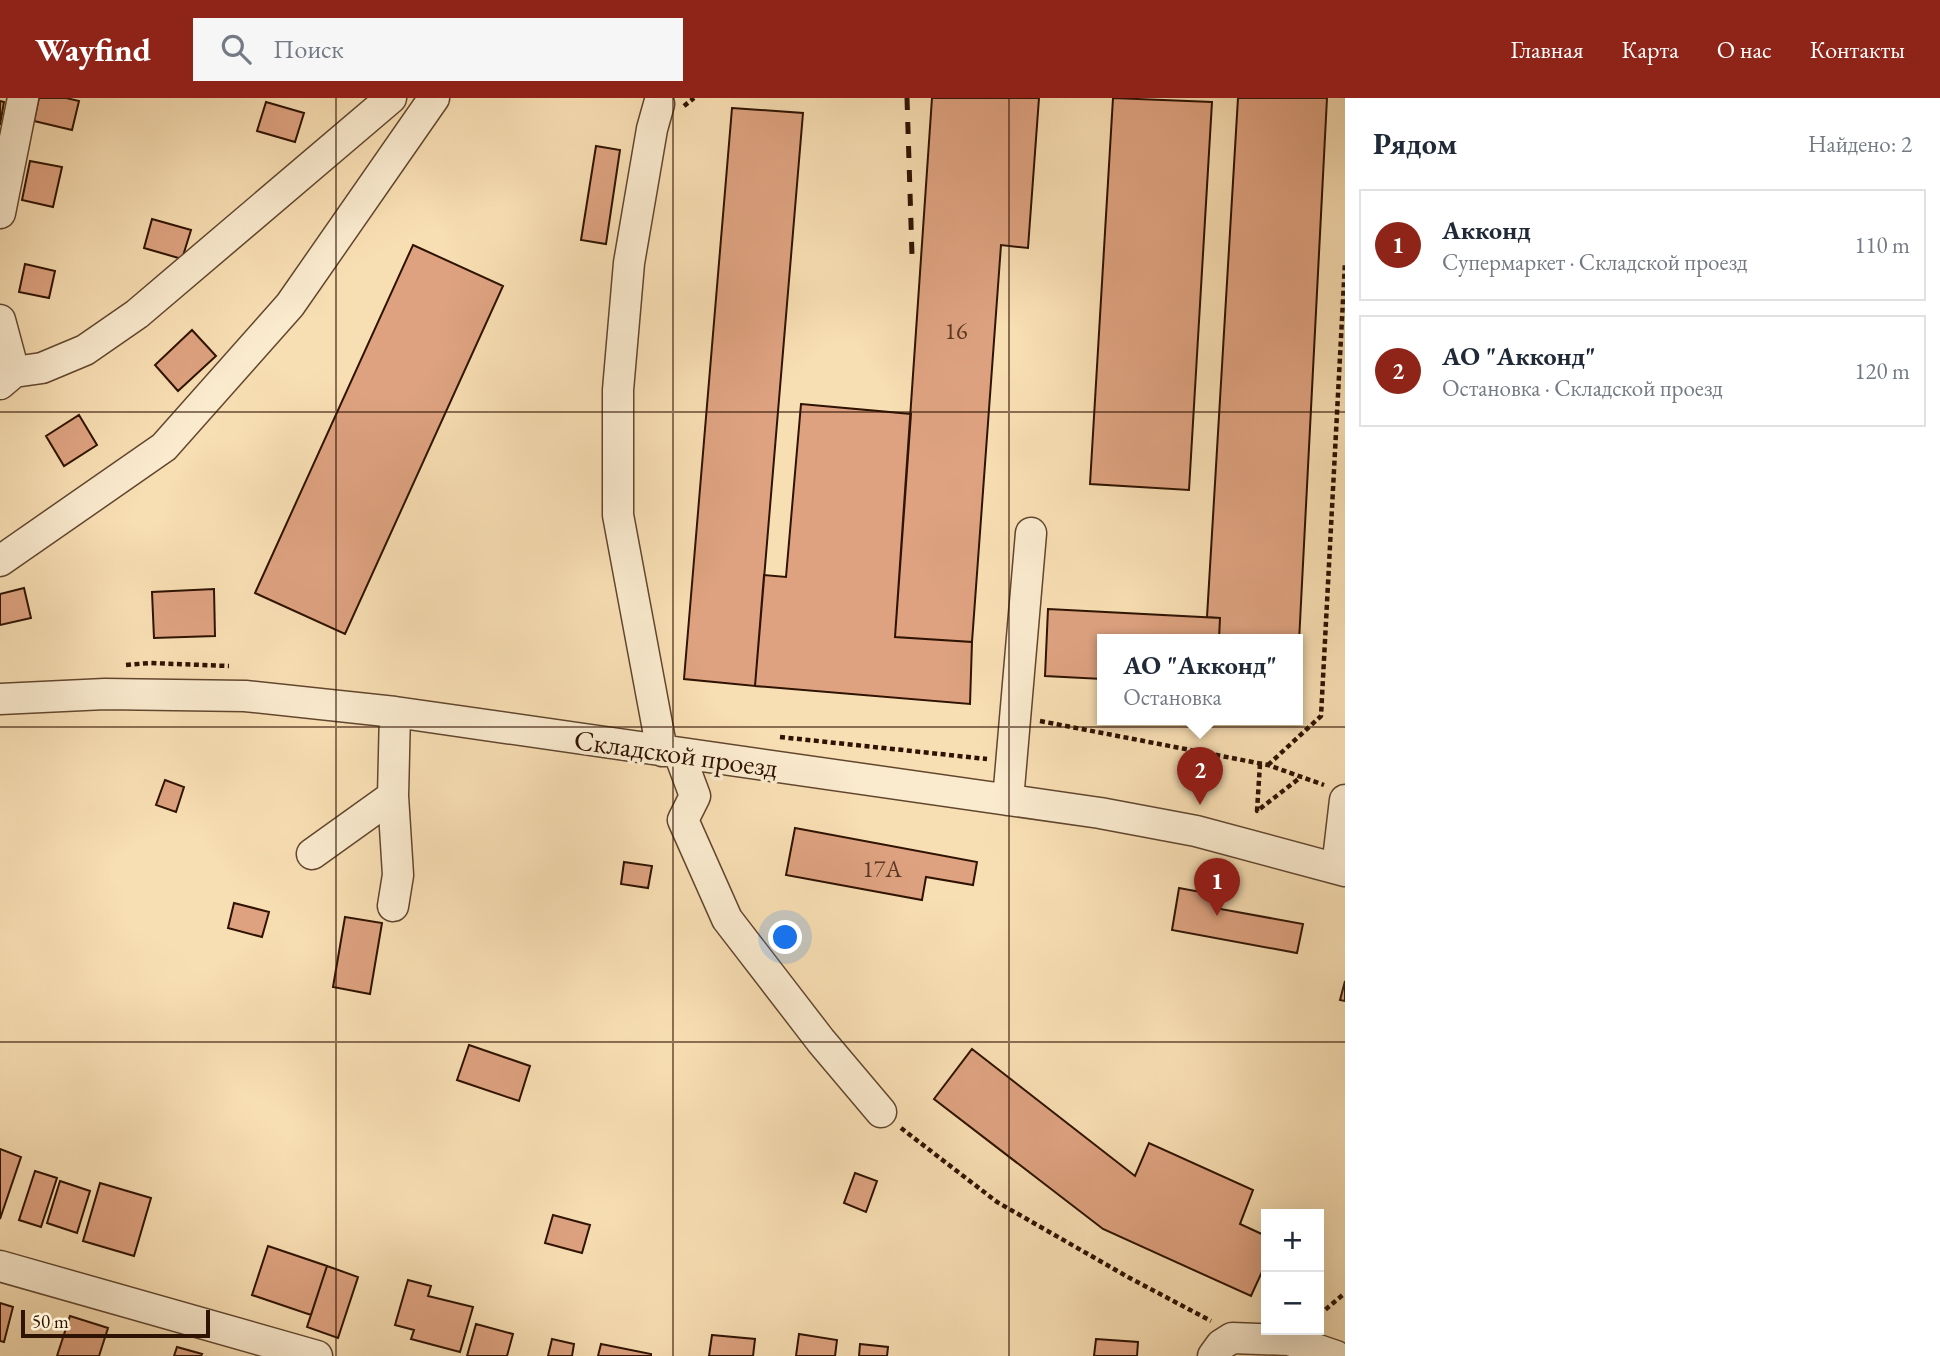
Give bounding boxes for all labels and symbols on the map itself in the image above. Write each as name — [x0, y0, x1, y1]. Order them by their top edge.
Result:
house number: 16 — [944, 315, 968, 346]
street label: Складской проезд — [572, 721, 780, 785]
pin: 2 — [1177, 747, 1223, 805]
house number: 17А — [862, 853, 902, 884]
pin: 1 — [1194, 858, 1240, 916]
your location — [768, 920, 802, 954]
scale bar — [21, 1307, 210, 1339]

